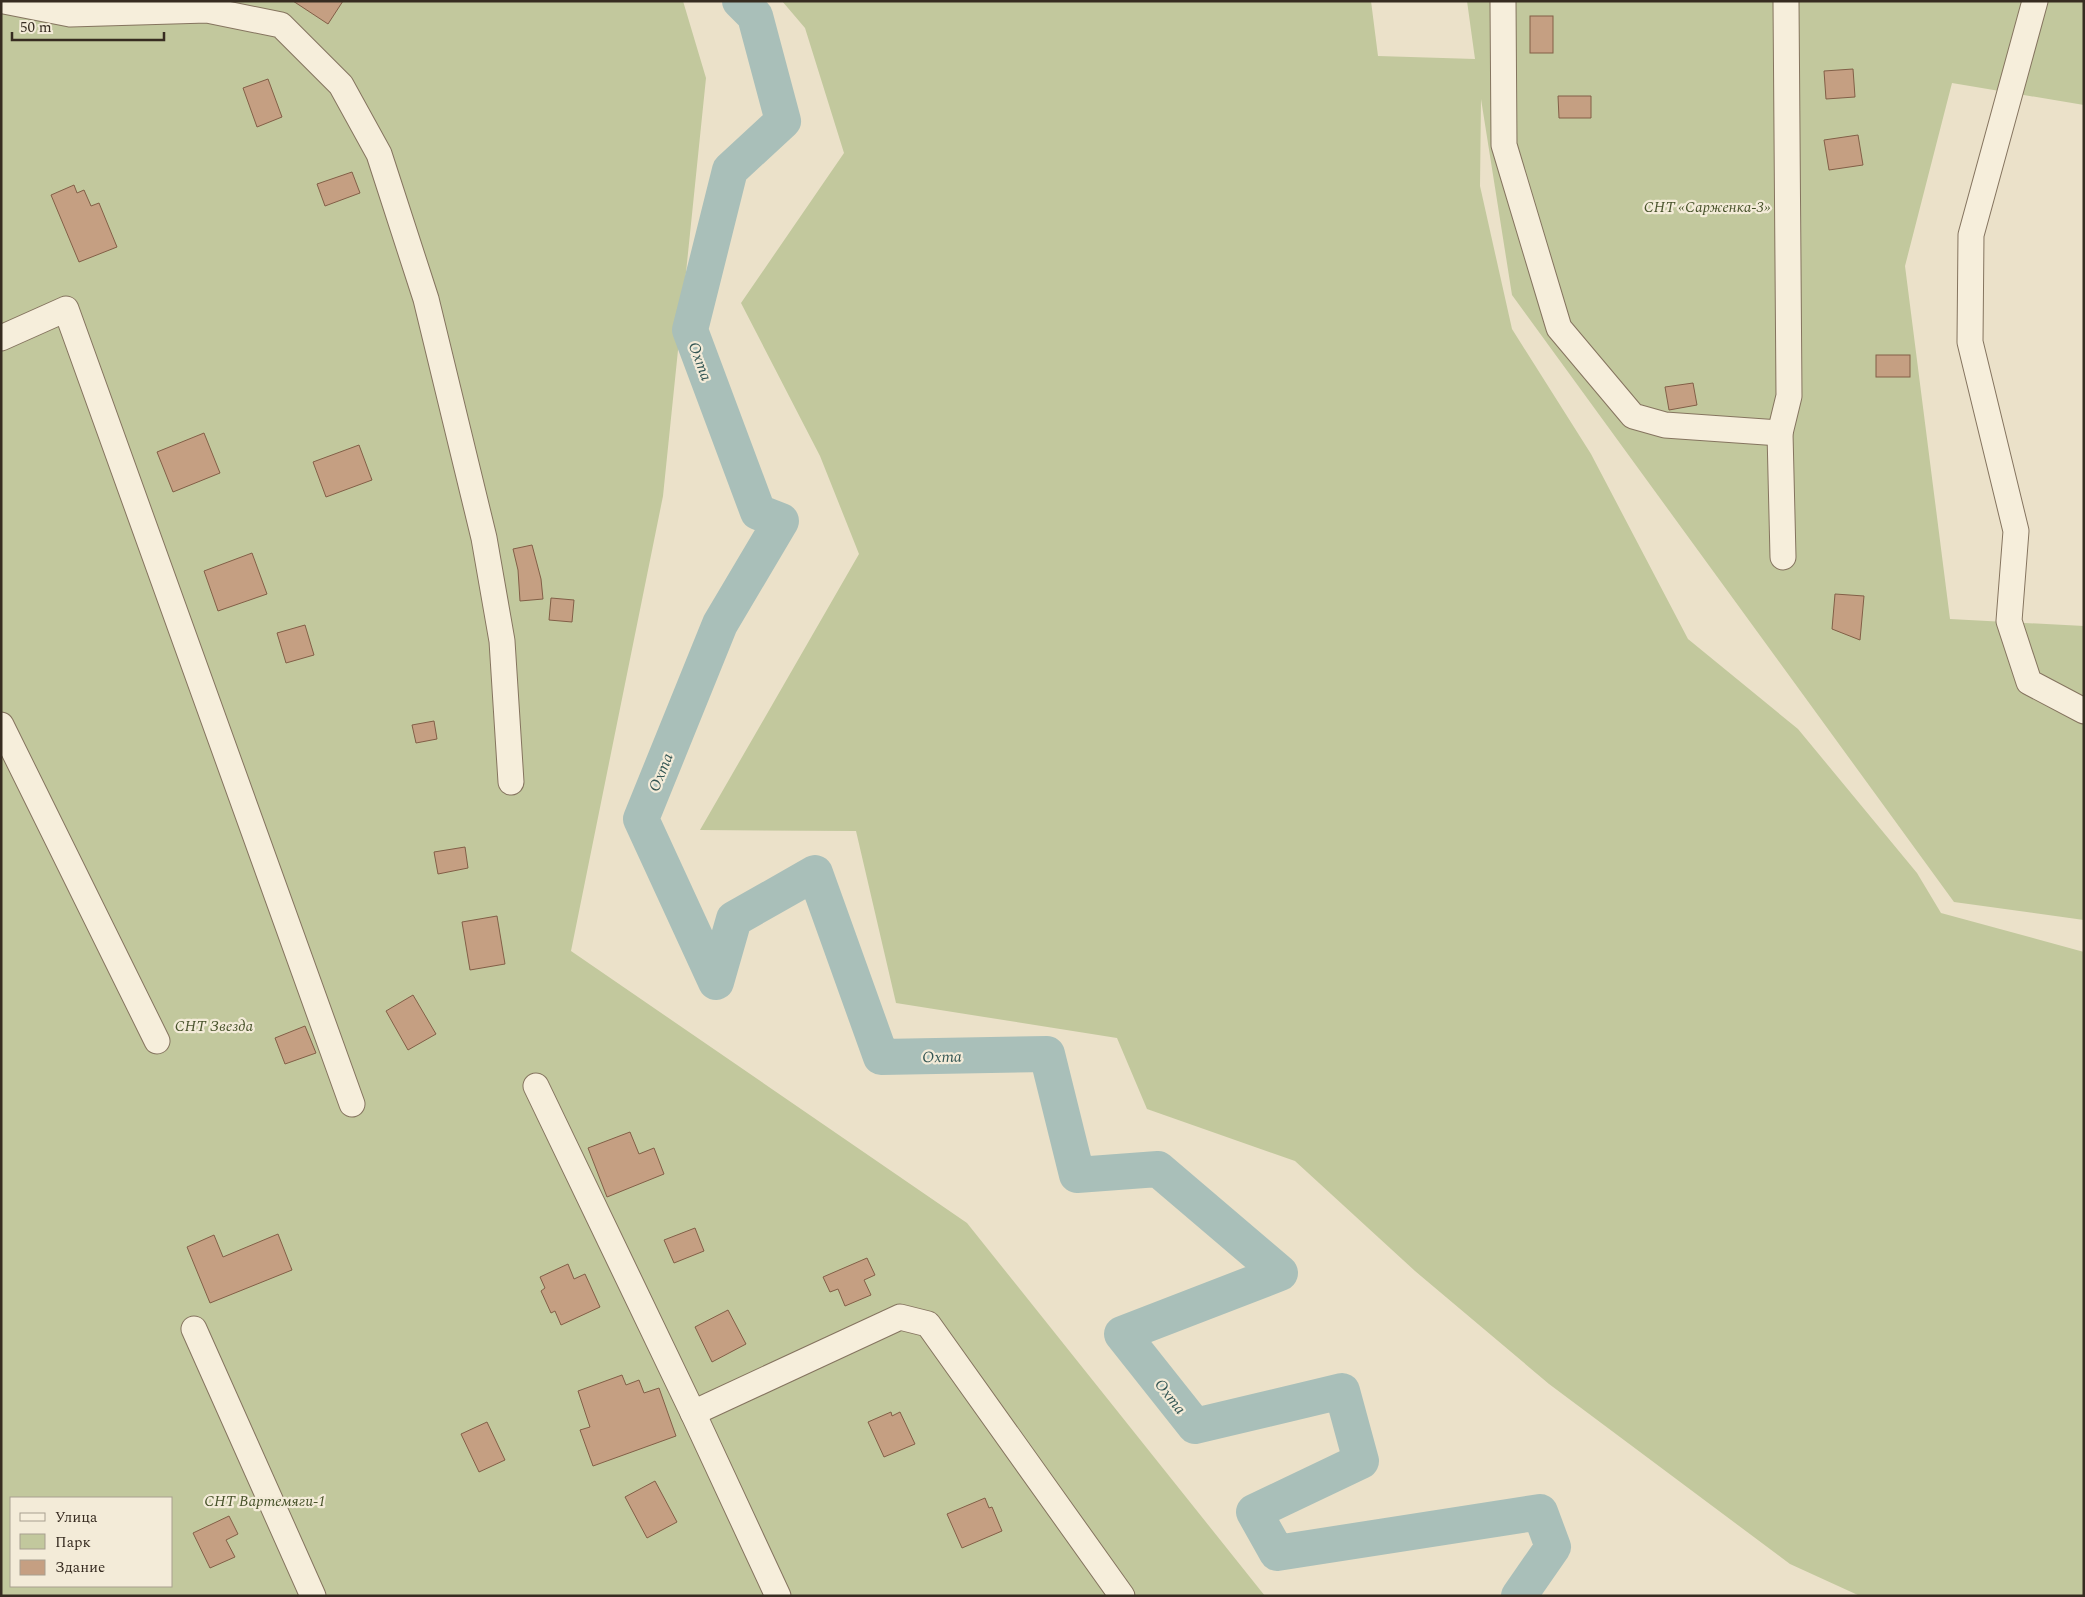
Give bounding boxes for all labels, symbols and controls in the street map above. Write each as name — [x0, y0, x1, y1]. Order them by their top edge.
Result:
scale bar — [12, 10, 165, 42]
text: 50 m — [20, 16, 52, 39]
park label: СНТ «Сарженка-3» — [1644, 196, 1771, 219]
water label: Охта — [682, 339, 718, 384]
water label: Охта — [642, 749, 679, 795]
park label: СНТ Звезда — [175, 1015, 254, 1038]
water label: Охта — [922, 1045, 962, 1069]
water label: Охта — [1149, 1374, 1192, 1420]
park label: СНТ Вартемяги-1 — [204, 1490, 326, 1513]
legend — [10, 1497, 172, 1587]
text: Улица — [55, 1506, 98, 1529]
text: Парк — [55, 1531, 91, 1554]
text: Здание — [55, 1556, 105, 1579]

